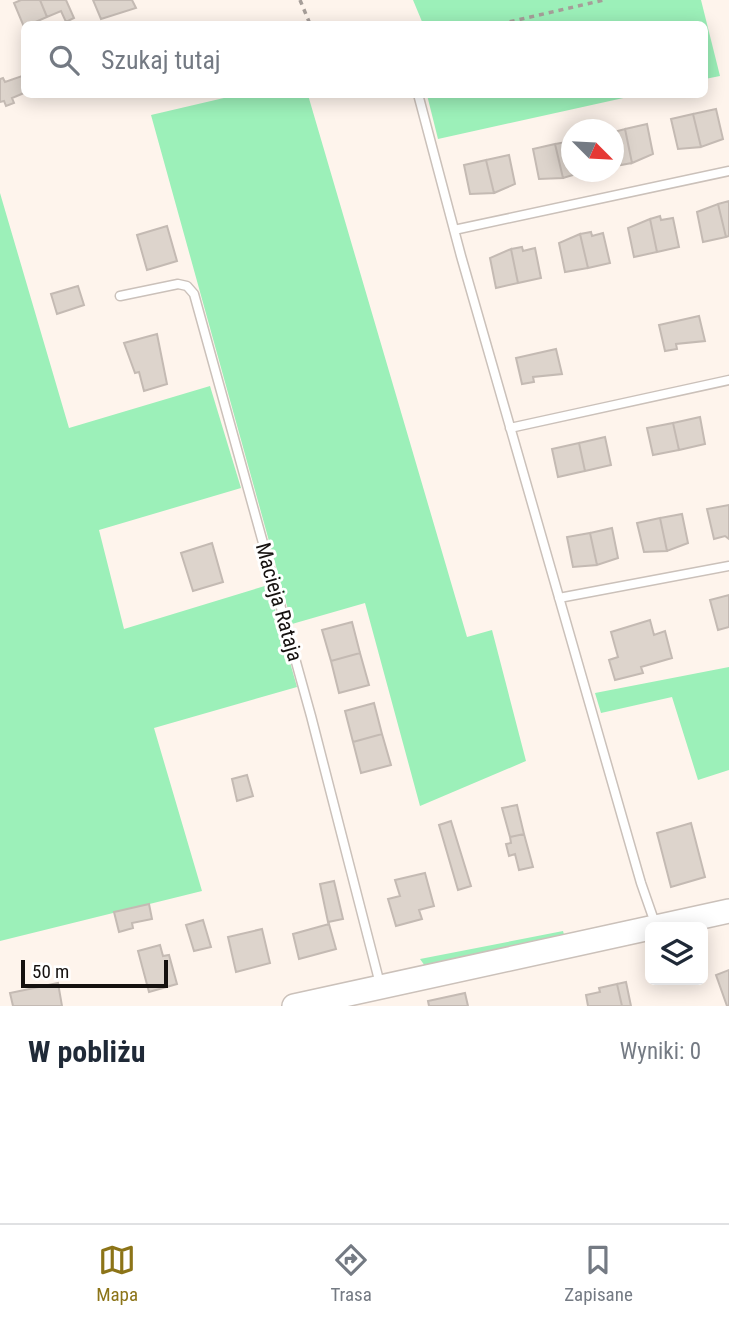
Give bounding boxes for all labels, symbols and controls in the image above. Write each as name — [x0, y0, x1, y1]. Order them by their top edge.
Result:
search box — [21, 21, 708, 98]
icon: search — [45, 41, 83, 79]
text: Szukaj tutaj — [101, 45, 221, 75]
north arrow — [561, 119, 624, 182]
street label: Macieja Rataja — [251, 540, 307, 664]
map controls — [645, 922, 708, 985]
button: layers — [645, 922, 708, 985]
scale bar — [21, 957, 168, 989]
text: 50 m — [32, 960, 69, 983]
text: W pobliżu — [28, 1034, 145, 1069]
text: Wyniki: 0 — [620, 1038, 701, 1065]
tab: Mapa — [96, 1241, 138, 1306]
tab: Trasa — [330, 1241, 372, 1306]
tab: Zapisane — [564, 1241, 633, 1306]

